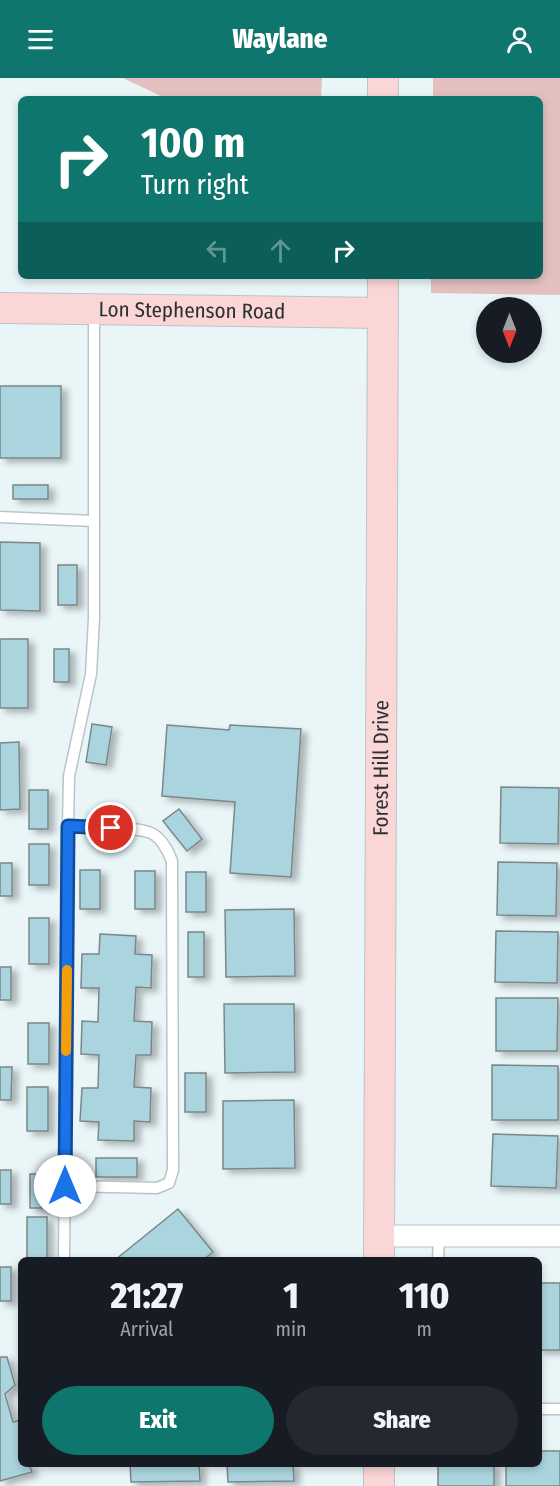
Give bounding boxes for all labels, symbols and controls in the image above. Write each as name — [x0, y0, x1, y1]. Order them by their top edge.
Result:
icon: menu — [24, 23, 57, 56]
text: Waylane — [232, 23, 328, 55]
icon: person — [503, 23, 536, 56]
text: 100 m — [141, 118, 245, 168]
icon: right — [42, 120, 120, 198]
text: Turn right — [141, 169, 249, 201]
icon: left — [201, 234, 234, 267]
icon: ahead — [264, 234, 297, 267]
icon: right — [327, 234, 360, 267]
street label: Lon Stephenson Road — [99, 296, 285, 325]
north arrow — [476, 297, 542, 363]
map controls — [476, 297, 542, 363]
street label: Forest Hill Drive — [368, 700, 394, 836]
pin — [85, 802, 136, 853]
icon: arrive — [94, 811, 127, 844]
position arrow — [33, 1154, 97, 1218]
text: 21:27 — [111, 1274, 183, 1318]
text: 1 — [283, 1274, 299, 1318]
text: 110 — [399, 1274, 449, 1318]
text: Arrival — [120, 1317, 173, 1341]
text: min — [276, 1317, 307, 1341]
text: m — [417, 1317, 432, 1341]
button: Exit — [42, 1386, 274, 1455]
button: Share — [286, 1386, 518, 1455]

